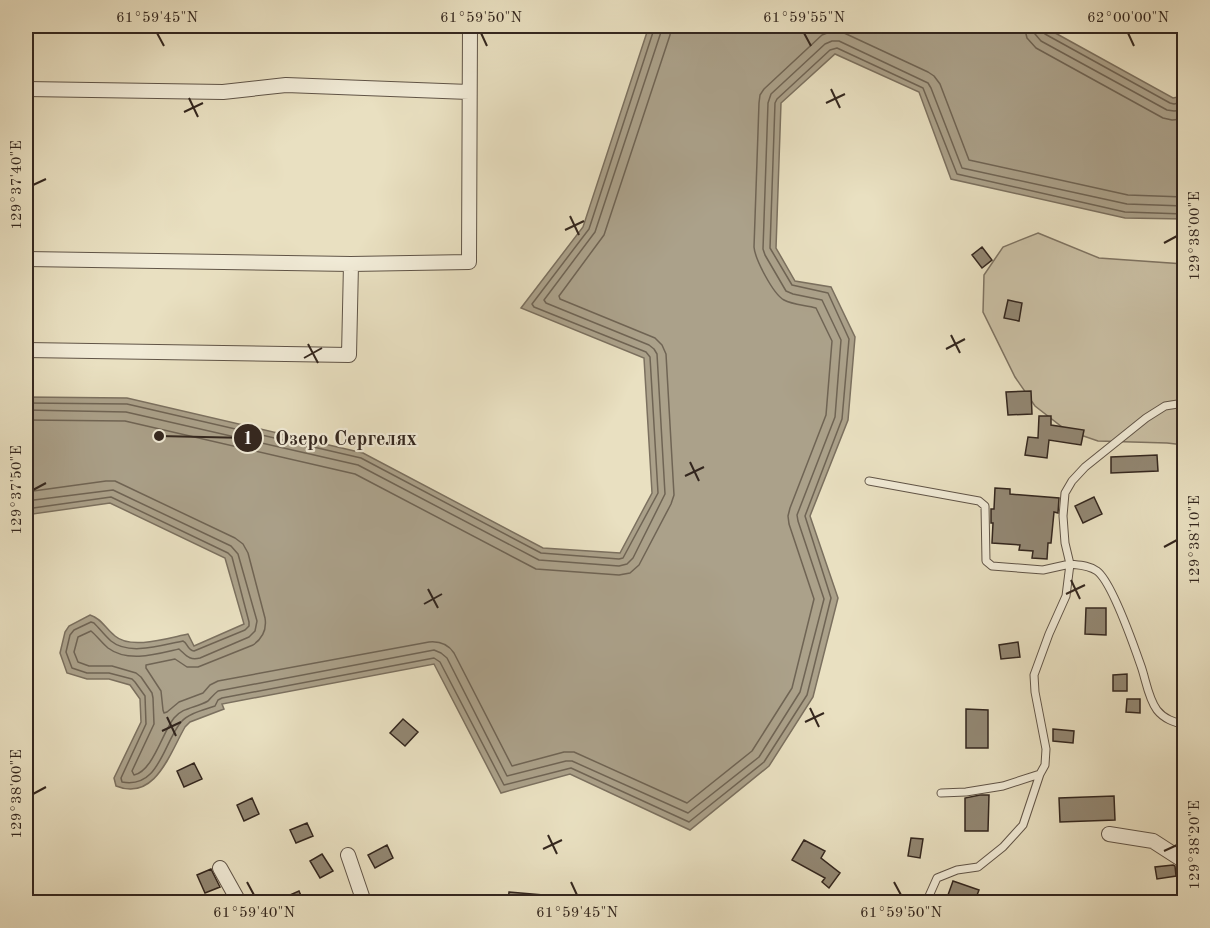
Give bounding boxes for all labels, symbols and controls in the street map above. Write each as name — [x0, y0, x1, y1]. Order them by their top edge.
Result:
text: 61°59'45"N — [116, 11, 198, 26]
text: 61°59'50"N — [440, 11, 522, 26]
text: 61°59'55"N — [763, 11, 845, 26]
text: 62°00'00"N — [1087, 11, 1169, 26]
text: 129°37'40"E — [10, 140, 25, 230]
text: 129°38'00"E — [1188, 191, 1203, 281]
callout: Озеро Сергелях — [233, 419, 429, 457]
text: 1 — [243, 430, 253, 448]
text: Озеро Сергелях — [275, 430, 417, 450]
text: 129°37'50"E — [10, 445, 25, 535]
text: 129°38'10"E — [1188, 495, 1203, 585]
text: 129°38'00"E — [10, 749, 25, 839]
text: 129°38'20"E — [1188, 800, 1203, 890]
text: 61°59'40"N — [213, 906, 295, 921]
text: 61°59'45"N — [536, 906, 618, 921]
text: 61°59'50"N — [860, 906, 942, 921]

